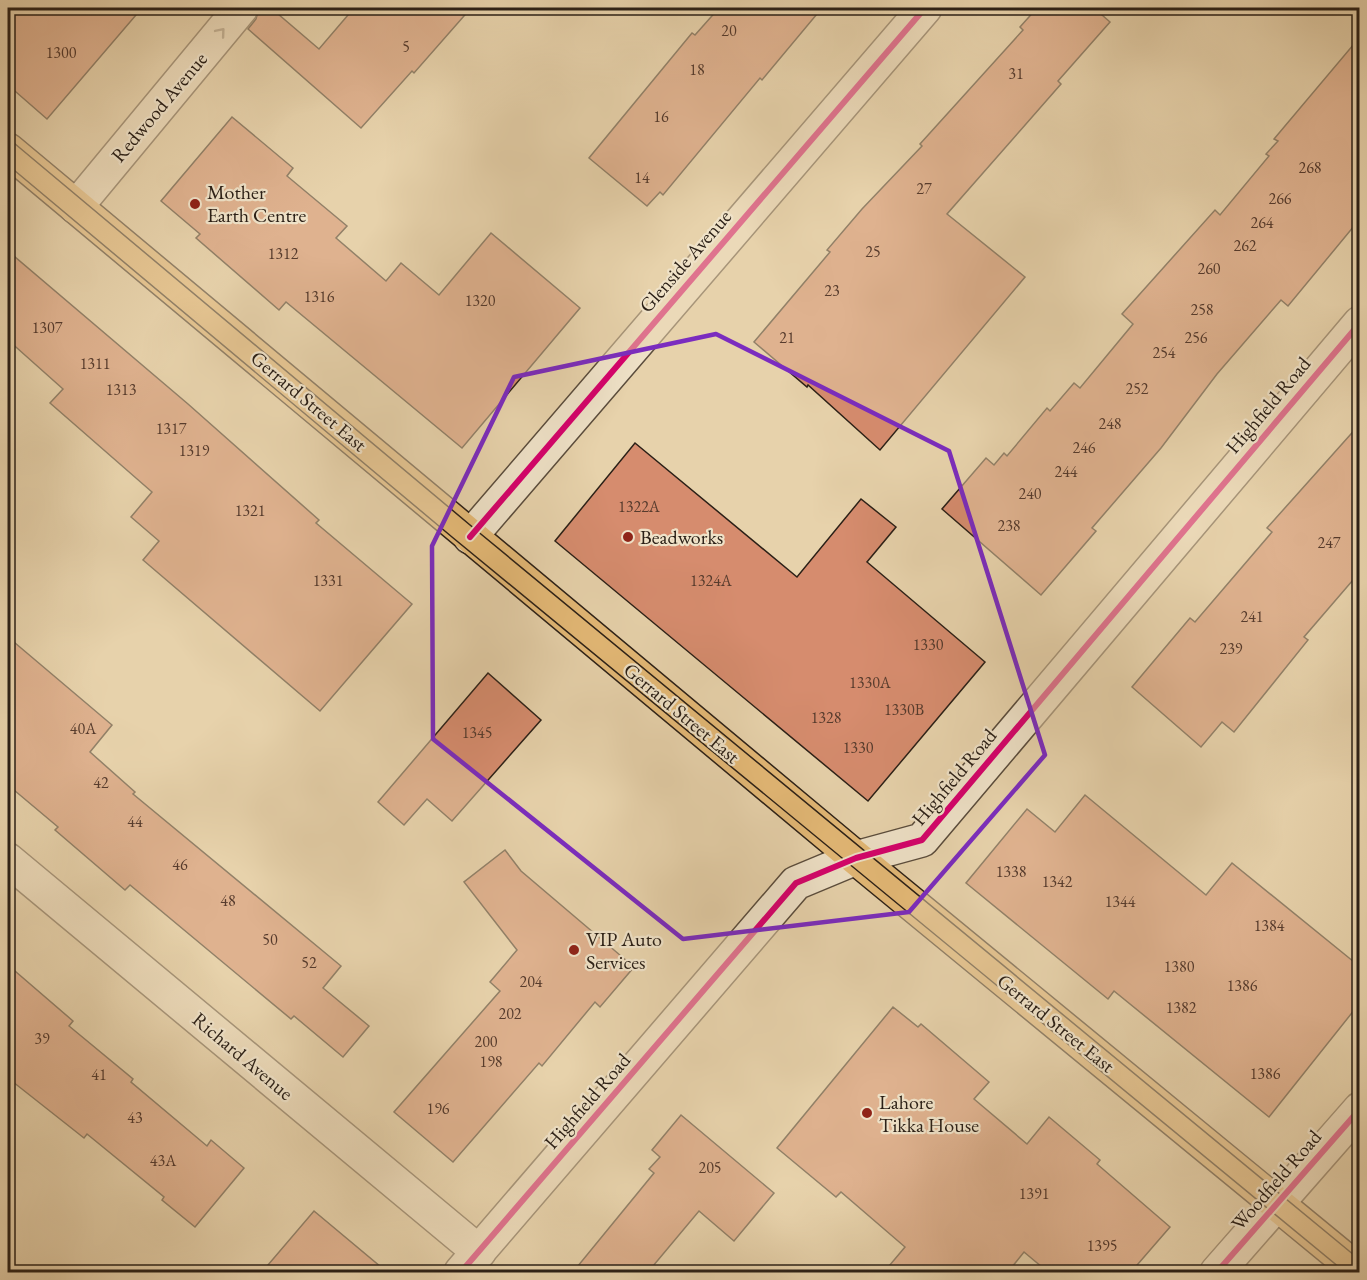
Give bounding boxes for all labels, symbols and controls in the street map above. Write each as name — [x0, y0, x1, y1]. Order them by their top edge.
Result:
house number: 20 — [721, 20, 737, 41]
one-way arrow — [213, 28, 224, 39]
house number: 5 — [402, 36, 410, 57]
house number: 1300 — [46, 42, 77, 63]
street label: Redwood Avenue — [105, 46, 213, 168]
house number: 18 — [689, 59, 705, 80]
house number: 31 — [1008, 63, 1024, 84]
house number: 16 — [653, 106, 669, 127]
house number: 268 — [1298, 157, 1322, 178]
house number: 14 — [634, 167, 650, 188]
house number: 27 — [916, 178, 932, 199]
place label: Mother Earth Centre — [207, 179, 307, 228]
house number: 266 — [1268, 188, 1292, 209]
marker: Mother Earth Centre — [188, 197, 202, 211]
street label: Glenside Avenue — [633, 204, 737, 318]
house number: 264 — [1250, 212, 1274, 233]
house number: 262 — [1233, 235, 1257, 256]
house number: 25 — [865, 241, 881, 262]
house number: 1312 — [268, 243, 299, 264]
house number: 260 — [1197, 258, 1221, 279]
house number: 23 — [824, 280, 840, 301]
house number: 1316 — [304, 286, 335, 307]
house number: 1320 — [465, 290, 496, 311]
house number: 258 — [1190, 299, 1214, 320]
house number: 1307 — [32, 317, 63, 338]
house number: 21 — [779, 327, 795, 348]
house number: 256 — [1184, 327, 1208, 348]
house number: 254 — [1152, 342, 1176, 363]
street label: Gerrard Street East — [246, 345, 373, 458]
street label: Highfield Road — [1220, 350, 1317, 459]
house number: 1311 — [80, 353, 110, 374]
house number: 252 — [1125, 378, 1149, 399]
house number: 1313 — [106, 379, 137, 400]
house number: 248 — [1098, 413, 1122, 434]
house number: 1317 — [156, 418, 187, 439]
house number: 246 — [1072, 437, 1096, 458]
house number: 1319 — [179, 440, 210, 461]
house number: 244 — [1054, 461, 1078, 482]
house number: 240 — [1018, 483, 1042, 504]
house number: 1322A — [618, 496, 661, 517]
house number: 1321 — [235, 500, 265, 521]
house number: 238 — [997, 515, 1021, 536]
place label: Beadworks — [640, 524, 723, 550]
marker: Beadworks — [621, 530, 635, 544]
house number: 247 — [1317, 532, 1341, 553]
house number: 1331 — [313, 570, 343, 591]
house number: 1324A — [690, 570, 733, 591]
house number: 241 — [1240, 606, 1264, 627]
house number: 1330 — [913, 634, 944, 655]
house number: 239 — [1219, 638, 1243, 659]
street label: Gerrard Street East — [619, 657, 746, 770]
house number: 1330A — [849, 672, 892, 693]
house number: 1330B — [884, 699, 924, 720]
house number: 1328 — [811, 707, 842, 728]
house number: 40A — [70, 718, 97, 739]
house number: 1345 — [462, 722, 492, 743]
street label: Highfield Road — [906, 722, 1003, 831]
house number: 1330 — [843, 737, 874, 758]
house number: 42 — [93, 772, 109, 793]
house number: 44 — [127, 811, 143, 832]
house number: 46 — [172, 854, 188, 875]
house number: 1338 — [996, 861, 1027, 882]
house number: 1342 — [1042, 871, 1073, 892]
house number: 48 — [220, 890, 236, 911]
house number: 1344 — [1105, 891, 1136, 912]
house number: 1384 — [1254, 915, 1285, 936]
place label: VIP Auto Services — [586, 926, 662, 975]
house number: 50 — [262, 929, 278, 950]
marker: VIP Auto Services — [567, 943, 581, 957]
house number: 52 — [301, 952, 317, 973]
house number: 1380 — [1164, 956, 1195, 977]
street label: Gerrard Street East — [992, 968, 1121, 1079]
house number: 204 — [519, 971, 543, 992]
house number: 1386 — [1227, 975, 1258, 996]
house number: 1382 — [1166, 997, 1197, 1018]
house number: 202 — [498, 1003, 522, 1024]
street label: Richard Avenue — [187, 1006, 299, 1106]
house number: 39 — [34, 1028, 50, 1049]
house number: 200 — [474, 1031, 498, 1052]
street label: Highfield Road — [538, 1047, 636, 1154]
house number: 198 — [479, 1051, 503, 1072]
house number: 1386 — [1250, 1063, 1281, 1084]
house number: 41 — [91, 1064, 107, 1085]
place label: Lahore Tikka House — [879, 1089, 979, 1138]
house number: 196 — [426, 1098, 450, 1119]
marker: Lahore Tikka House — [860, 1106, 874, 1120]
house number: 43 — [127, 1107, 143, 1128]
street label: Woodfield Road — [1225, 1124, 1327, 1236]
house number: 43A — [150, 1150, 177, 1171]
house number: 205 — [698, 1157, 722, 1178]
house number: 1391 — [1019, 1183, 1049, 1204]
house number: 1395 — [1087, 1235, 1117, 1256]

